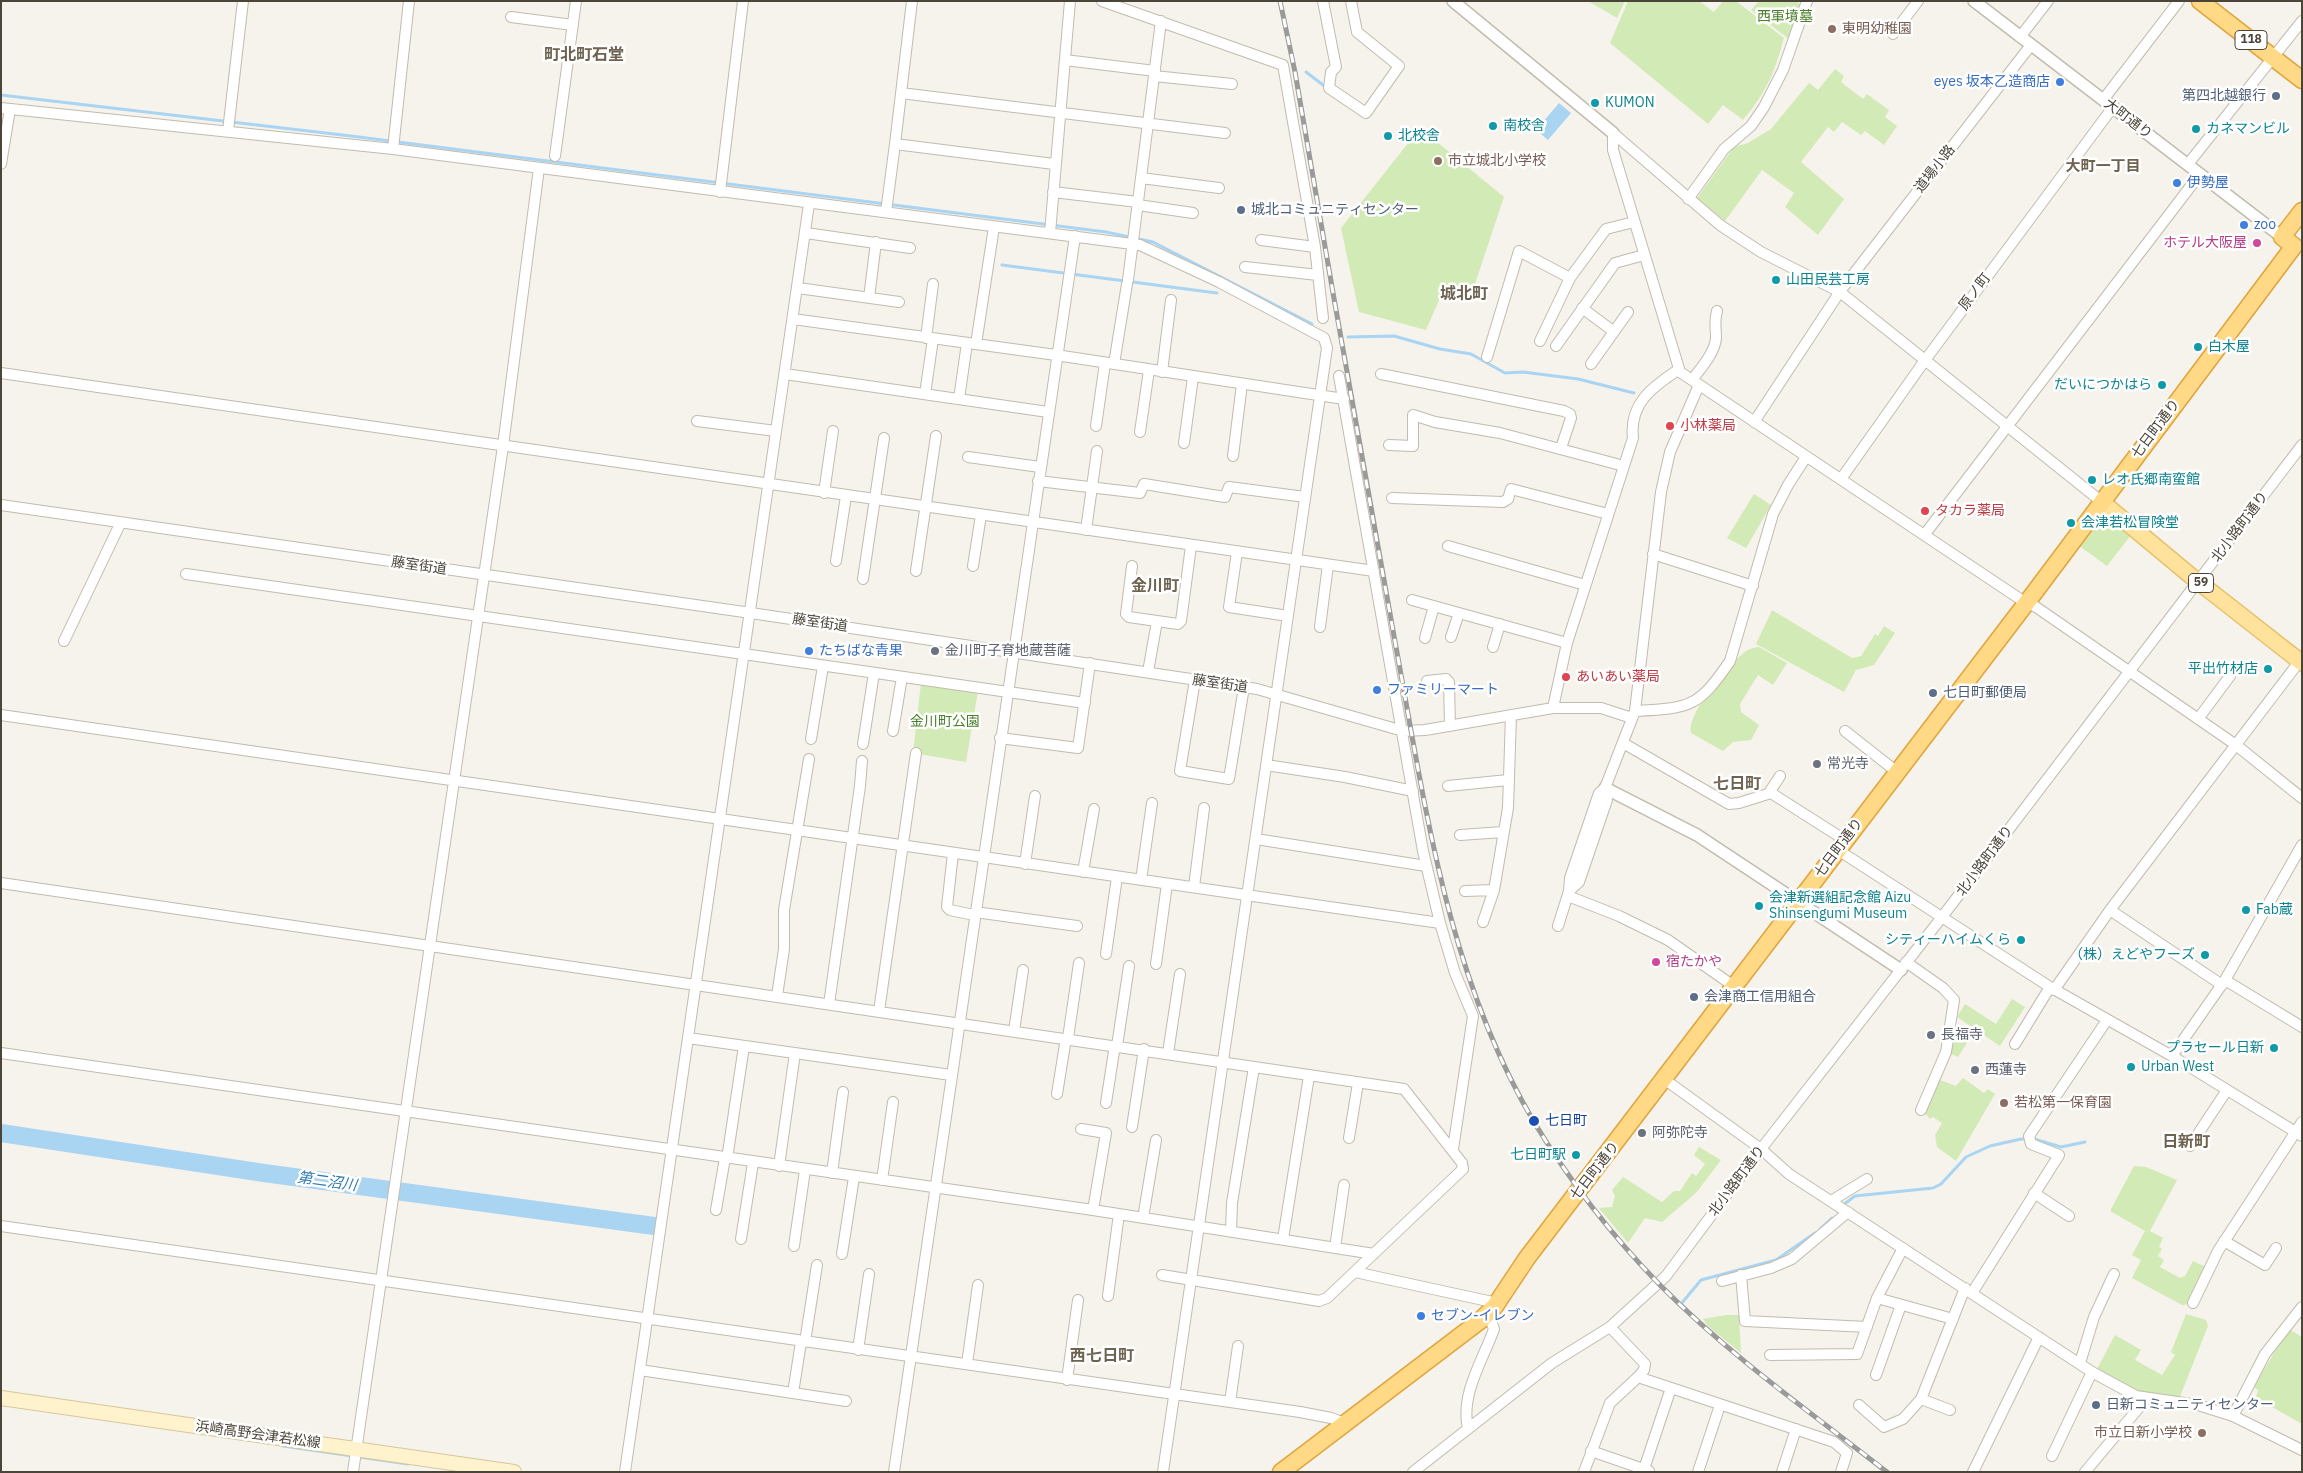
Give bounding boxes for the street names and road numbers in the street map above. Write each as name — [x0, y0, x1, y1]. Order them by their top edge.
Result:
road number: 118 — [2235, 30, 2267, 50]
street label: 大町通り — [2101, 95, 2155, 143]
street label: 道場小路 — [1911, 142, 1959, 196]
street label: 原ノ町 — [1956, 270, 1994, 314]
street label: 七日町通り — [2128, 396, 2184, 462]
street label: 北小路町通り — [2208, 488, 2272, 566]
street label: 藤室街道 — [390, 554, 448, 578]
road number: 59 — [2188, 574, 2214, 592]
street label: 藤室街道 — [791, 611, 849, 635]
street label: 藤室街道 — [1191, 672, 1249, 696]
street label: 七日町通り — [1811, 815, 1867, 881]
street label: 北小路町通り — [1953, 822, 2017, 900]
street label: 七日町通り — [1567, 1138, 1623, 1204]
street label: 北小路町通り — [1705, 1142, 1769, 1220]
street label: 浜崎高野会津若松線 — [194, 1418, 322, 1452]

